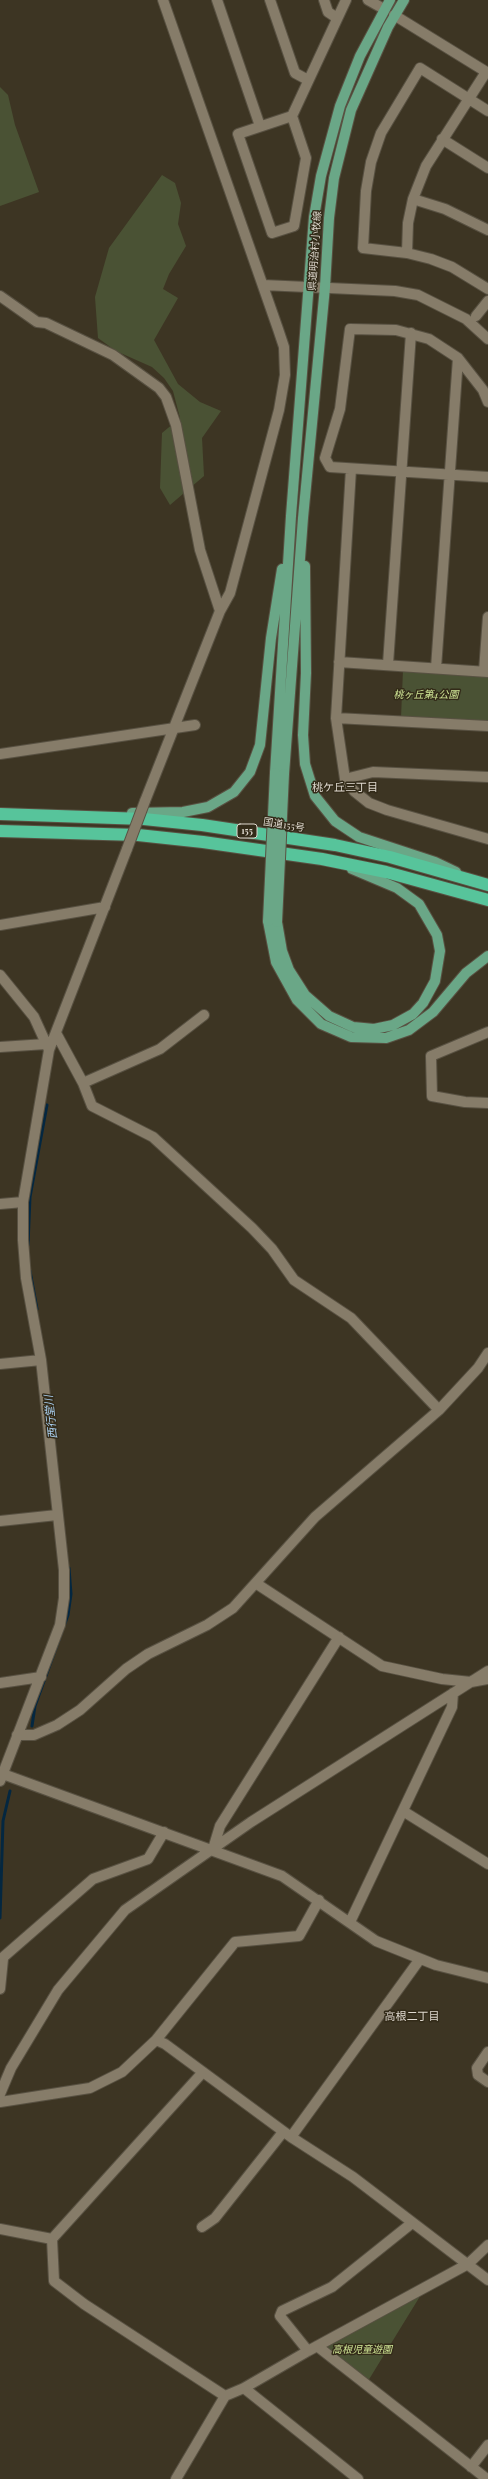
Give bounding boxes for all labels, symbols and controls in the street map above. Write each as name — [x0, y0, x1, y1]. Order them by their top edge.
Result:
street label: 県道明治村小牧線 — [306, 211, 324, 291]
park label: 桃ヶ丘第4公園 — [393, 689, 459, 701]
district label: 桃ケ丘三丁目 — [312, 781, 378, 795]
street label: 国道155号 — [262, 816, 306, 834]
road number: 155 — [237, 824, 257, 838]
water label: 西行堂川 — [42, 1394, 60, 1440]
district label: 高根二丁目 — [385, 2010, 439, 2024]
park label: 高根児童遊園 — [332, 2344, 392, 2356]

